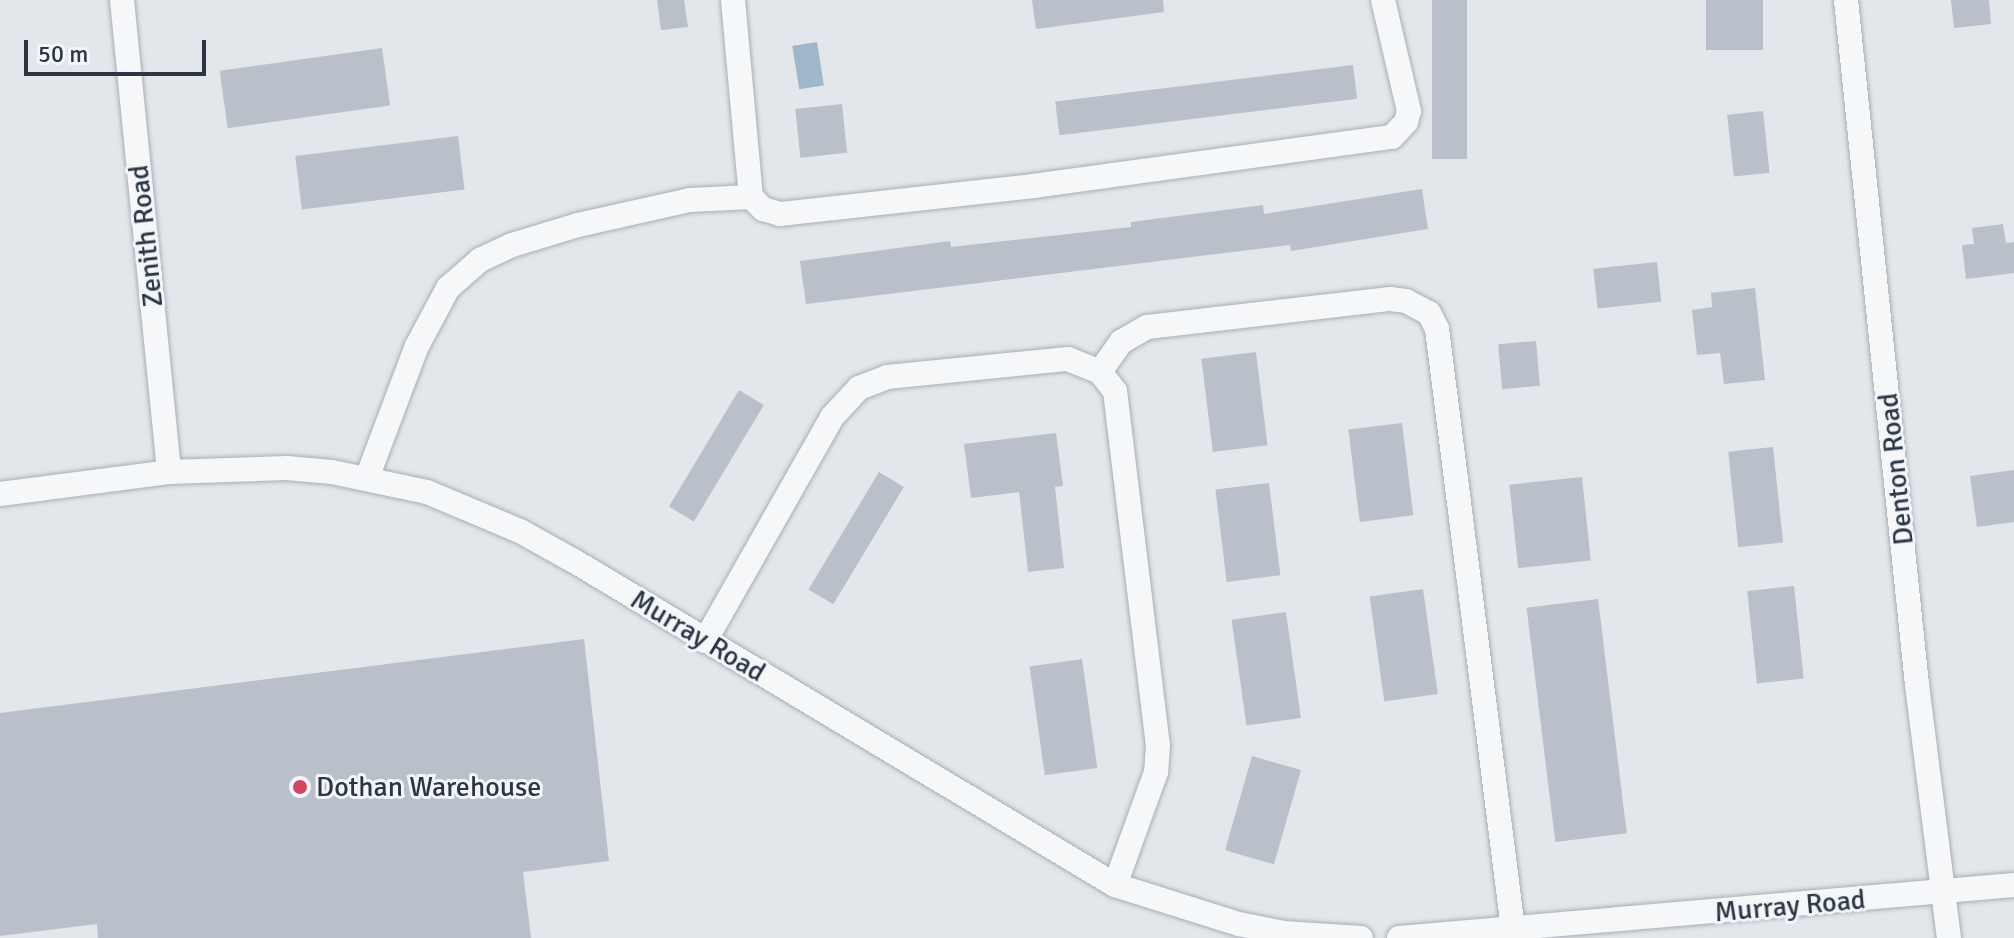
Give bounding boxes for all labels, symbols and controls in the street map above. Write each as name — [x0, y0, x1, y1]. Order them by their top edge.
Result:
scale bar — [28, 24, 210, 74]
text: 50 m — [38, 39, 88, 69]
street label: Zenith Road — [122, 163, 170, 309]
street label: Denton Road — [1871, 391, 1921, 547]
street label: Murray Road — [624, 583, 772, 689]
place label: Dothan Warehouse — [316, 770, 541, 804]
marker: Dothan Warehouse — [291, 778, 309, 796]
street label: Murray Road — [1713, 883, 1867, 929]

